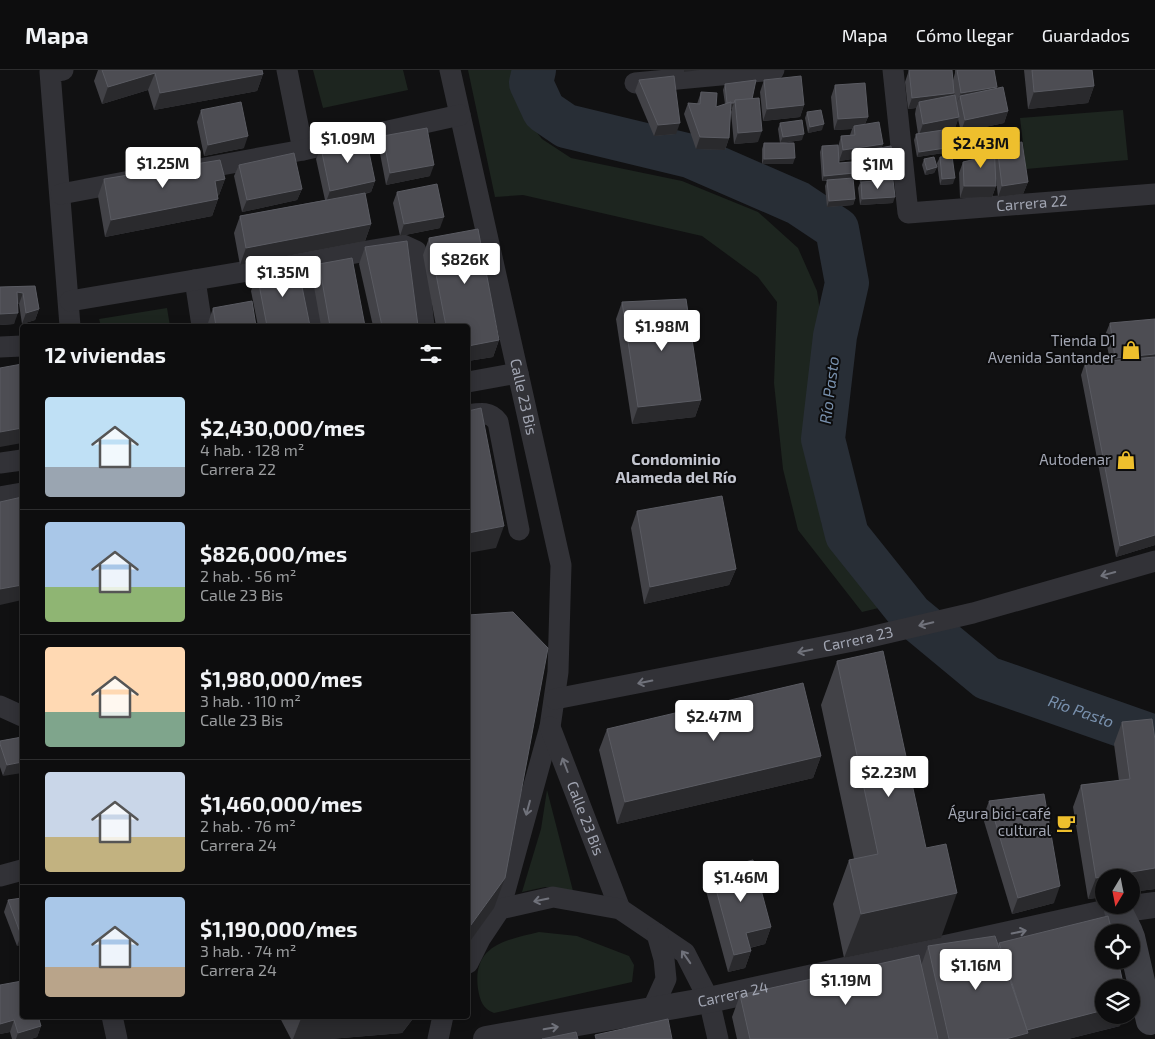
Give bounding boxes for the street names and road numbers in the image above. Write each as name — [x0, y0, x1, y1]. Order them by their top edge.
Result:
street label: Carrera 22 — [996, 191, 1068, 214]
street label: Calle 23 Bis — [507, 357, 542, 437]
street label: Carrera 23 — [821, 622, 895, 655]
street label: Calle 23 Bis — [564, 778, 609, 858]
street label: Carrera 24 — [696, 977, 770, 1010]

